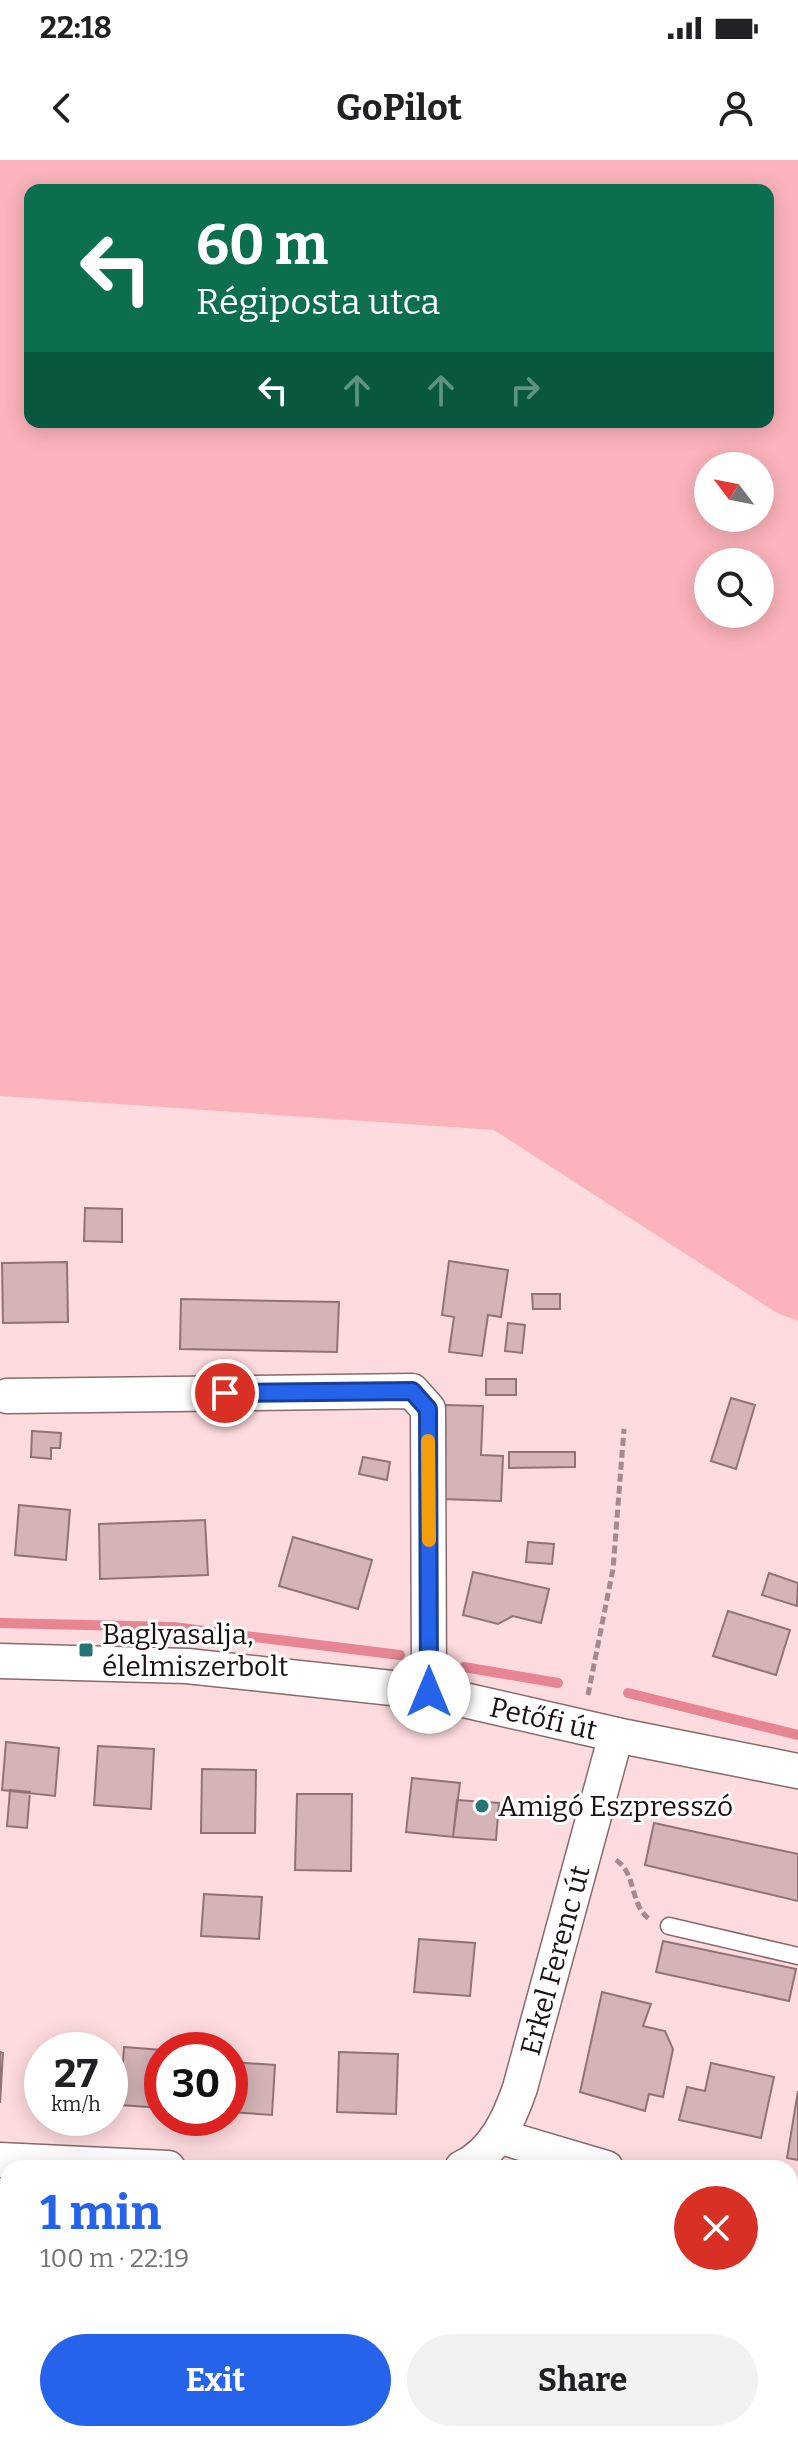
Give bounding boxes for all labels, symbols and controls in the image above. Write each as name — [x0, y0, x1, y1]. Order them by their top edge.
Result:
text: 22:18 — [40, 10, 112, 46]
icon: back — [40, 86, 84, 130]
text: GoPilot — [336, 86, 462, 130]
icon: person — [714, 86, 758, 130]
text: 60 m — [196, 212, 328, 279]
icon: left — [64, 216, 168, 320]
text: Régiposta utca — [196, 280, 440, 324]
icon: left — [251, 368, 295, 412]
icon: ahead — [335, 368, 379, 412]
icon: ahead — [419, 368, 463, 412]
icon: right — [503, 368, 547, 412]
north arrow — [694, 452, 774, 532]
map controls — [694, 452, 774, 628]
button: search — [694, 548, 774, 628]
pin — [191, 1359, 259, 1427]
icon: arrive — [203, 1371, 247, 1415]
place label: Baglyasalja, élelmiszerbolt — [102, 1618, 288, 1683]
marker: Baglyasalja, élelmiszerbolt — [77, 1641, 95, 1659]
position arrow — [387, 1650, 471, 1734]
street label: Petőfi út — [487, 1690, 600, 1747]
place label: Amigó Eszpresszó — [498, 1790, 733, 1823]
marker: Amigó Eszpresszó — [473, 1797, 491, 1815]
street label: Erkel Ferenc út — [514, 1862, 597, 2059]
speed limit sign: 30 — [144, 2032, 248, 2136]
text: 27 — [54, 2050, 98, 2098]
text: km/h — [51, 2092, 101, 2116]
text: 1 min — [40, 2184, 161, 2242]
button: close — [674, 2186, 758, 2270]
text: 100 m · 22:19 — [40, 2243, 189, 2274]
button: Exit — [40, 2334, 391, 2426]
button: Share — [407, 2334, 758, 2426]

